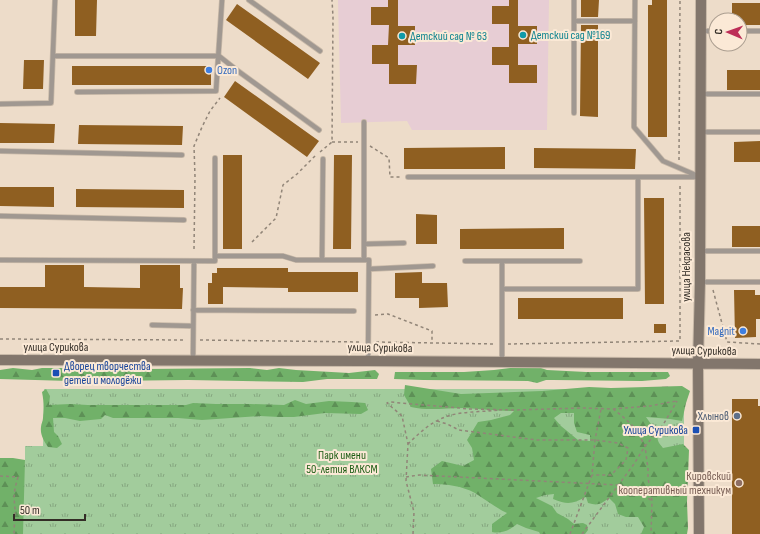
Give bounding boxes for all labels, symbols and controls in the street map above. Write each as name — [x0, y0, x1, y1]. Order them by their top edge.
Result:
north arrow — [708, 12, 748, 52]
place label: Детский сад №169 — [531, 28, 610, 43]
text: С — [712, 28, 725, 35]
place label: Детский сад № 63 — [410, 29, 487, 44]
marker: Детский сад №169 — [518, 30, 528, 40]
marker: Детский сад № 63 — [397, 31, 407, 41]
place label: Ozon — [217, 63, 237, 78]
marker: Ozon — [204, 65, 214, 75]
street label: улица Некрасова — [679, 232, 694, 302]
place label: Magnit — [707, 324, 735, 339]
marker: Magnit — [738, 326, 748, 336]
street label: улица Сурикова — [24, 340, 89, 355]
street label: улица Сурикова — [347, 340, 413, 356]
street label: улица Сурикова — [671, 343, 737, 359]
place label: Дворец творчества детей и молодёжи — [64, 359, 151, 388]
marker: Дворец творчества детей и молодёжи — [51, 368, 61, 378]
place label: Хлынов — [697, 409, 729, 424]
marker: Хлынов — [732, 411, 742, 421]
place label: Улица Сурикова — [623, 423, 688, 438]
marker: Улица Сурикова — [691, 425, 701, 435]
park label: Парк имени 50-летия ВЛКСМ — [306, 448, 378, 477]
place label: Кировский кооперативный техникум — [619, 469, 731, 498]
marker: Кировский кооперативный техникум — [734, 478, 744, 488]
scale bar — [14, 496, 85, 522]
text: 50 m — [20, 503, 40, 518]

